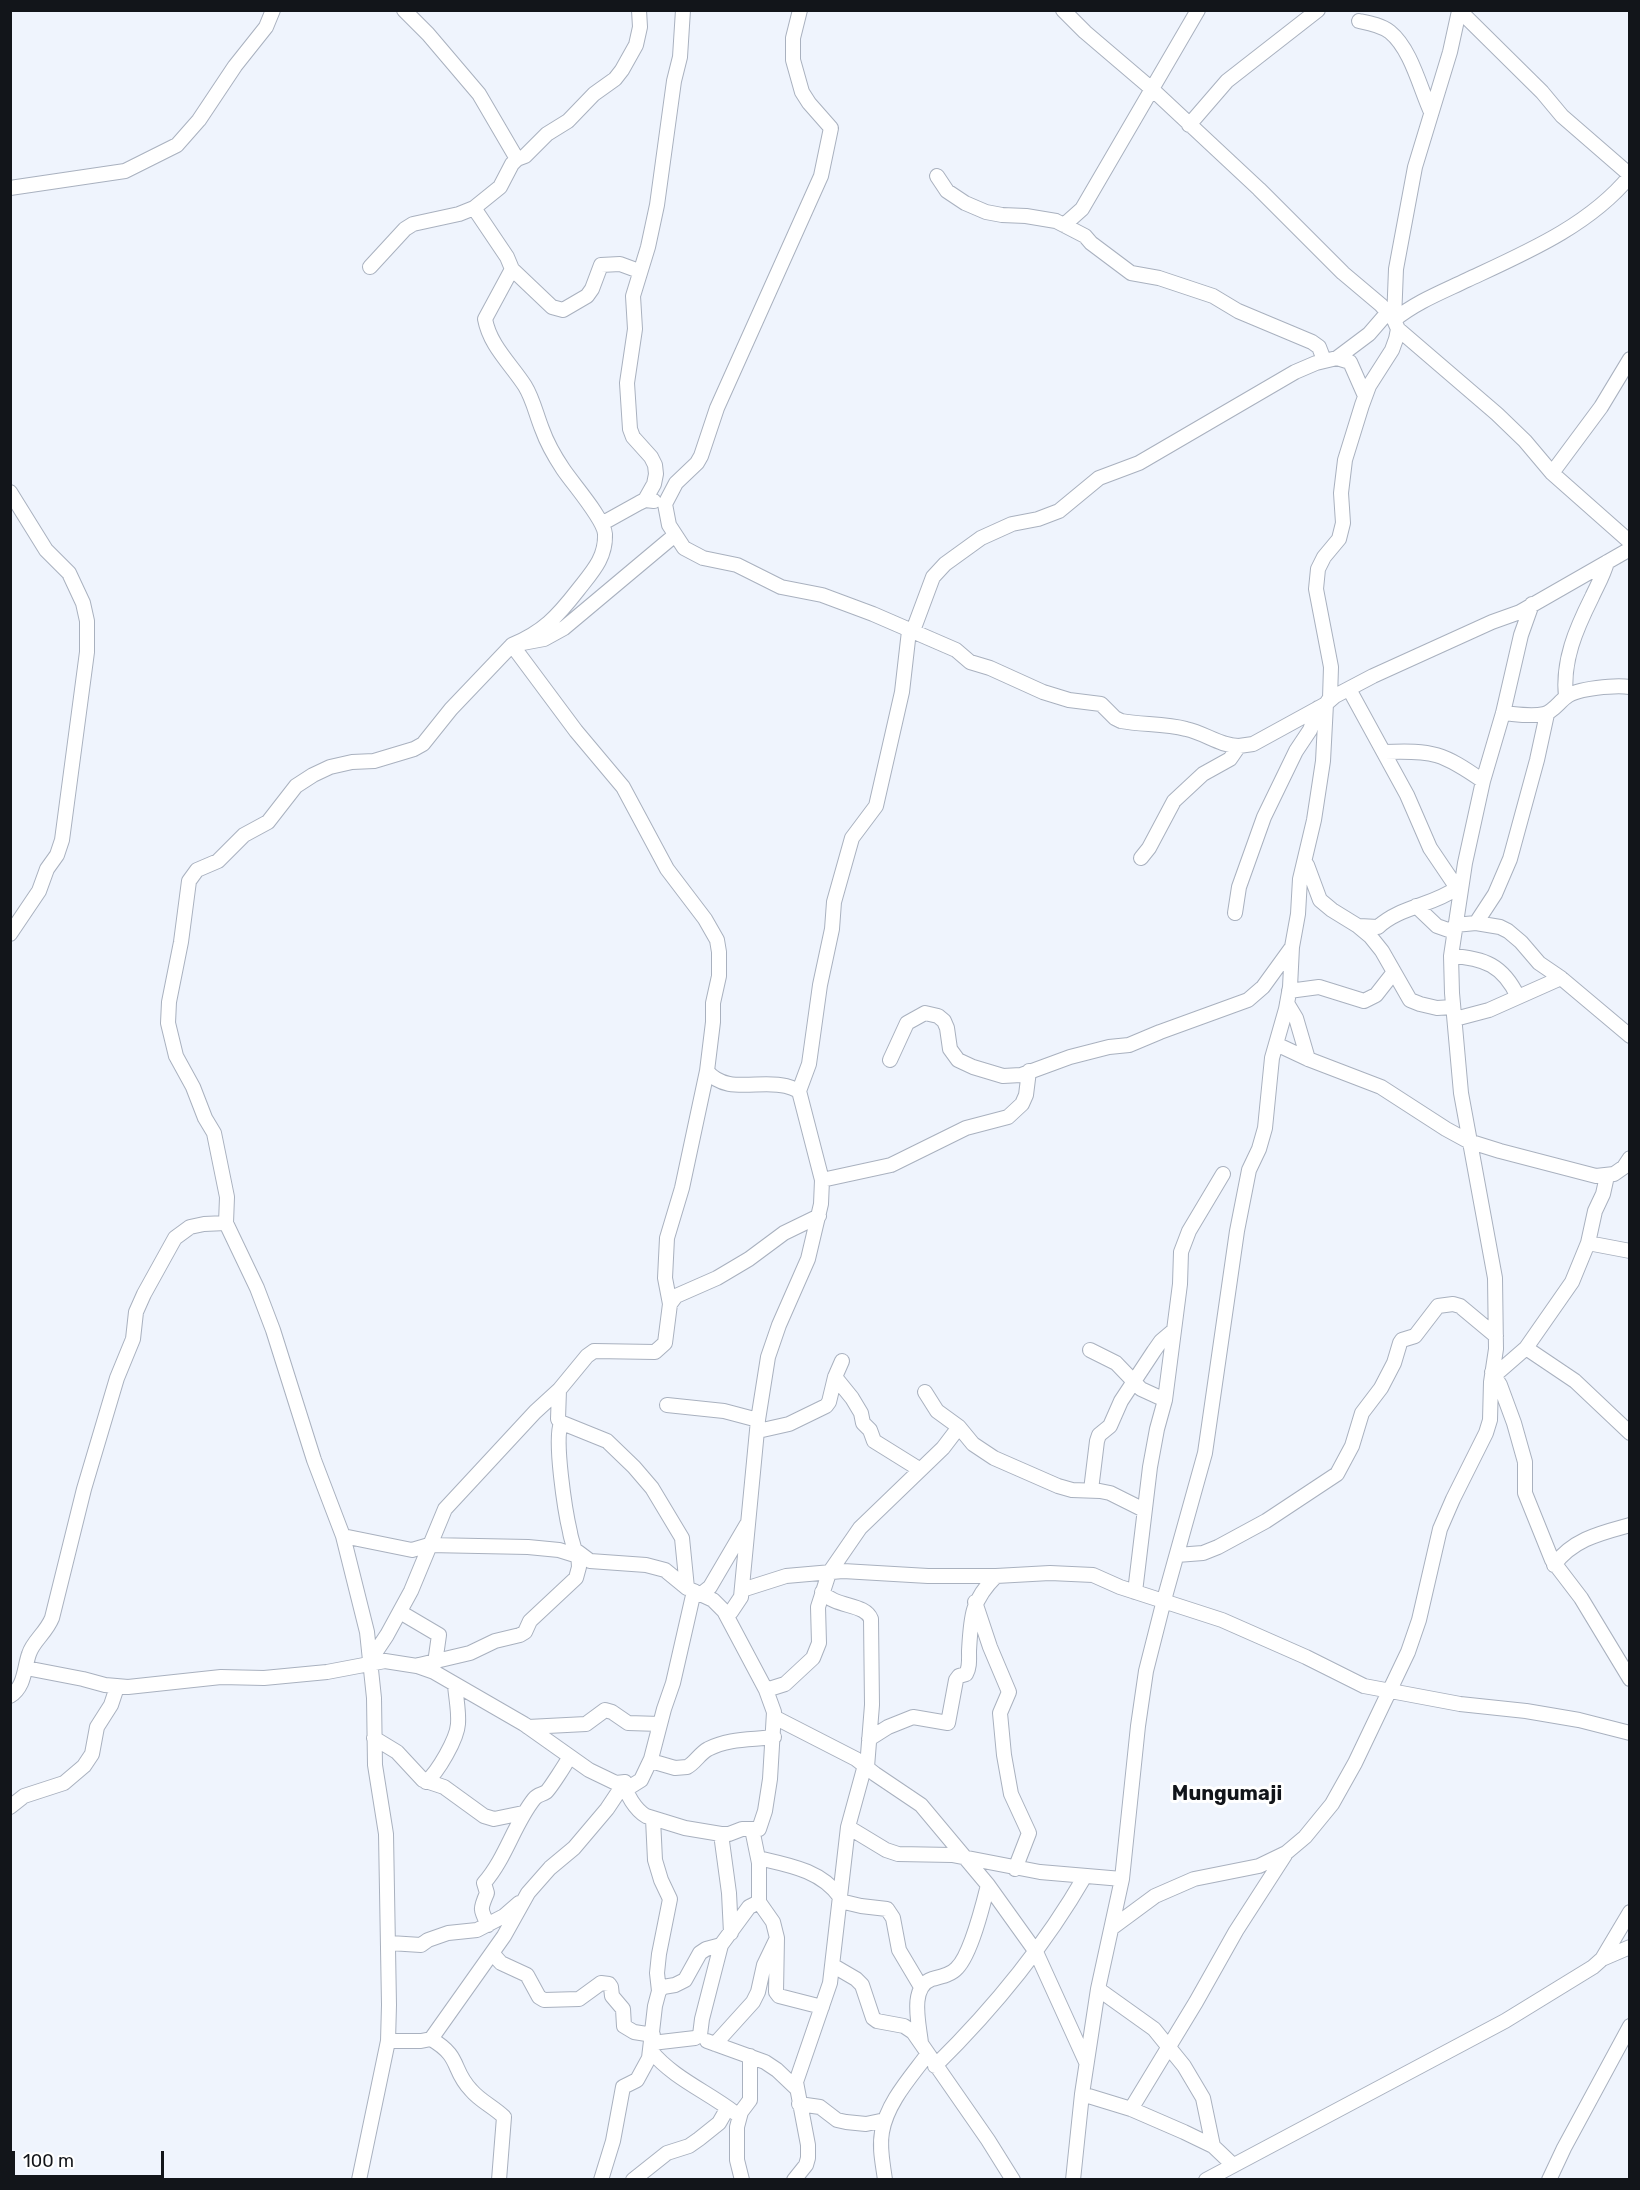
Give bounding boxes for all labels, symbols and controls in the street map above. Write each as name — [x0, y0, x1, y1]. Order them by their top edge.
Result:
district label: Mungumaji — [1172, 1782, 1282, 1806]
scale bar — [15, 2139, 166, 2177]
text: 100 m — [23, 2150, 74, 2172]

